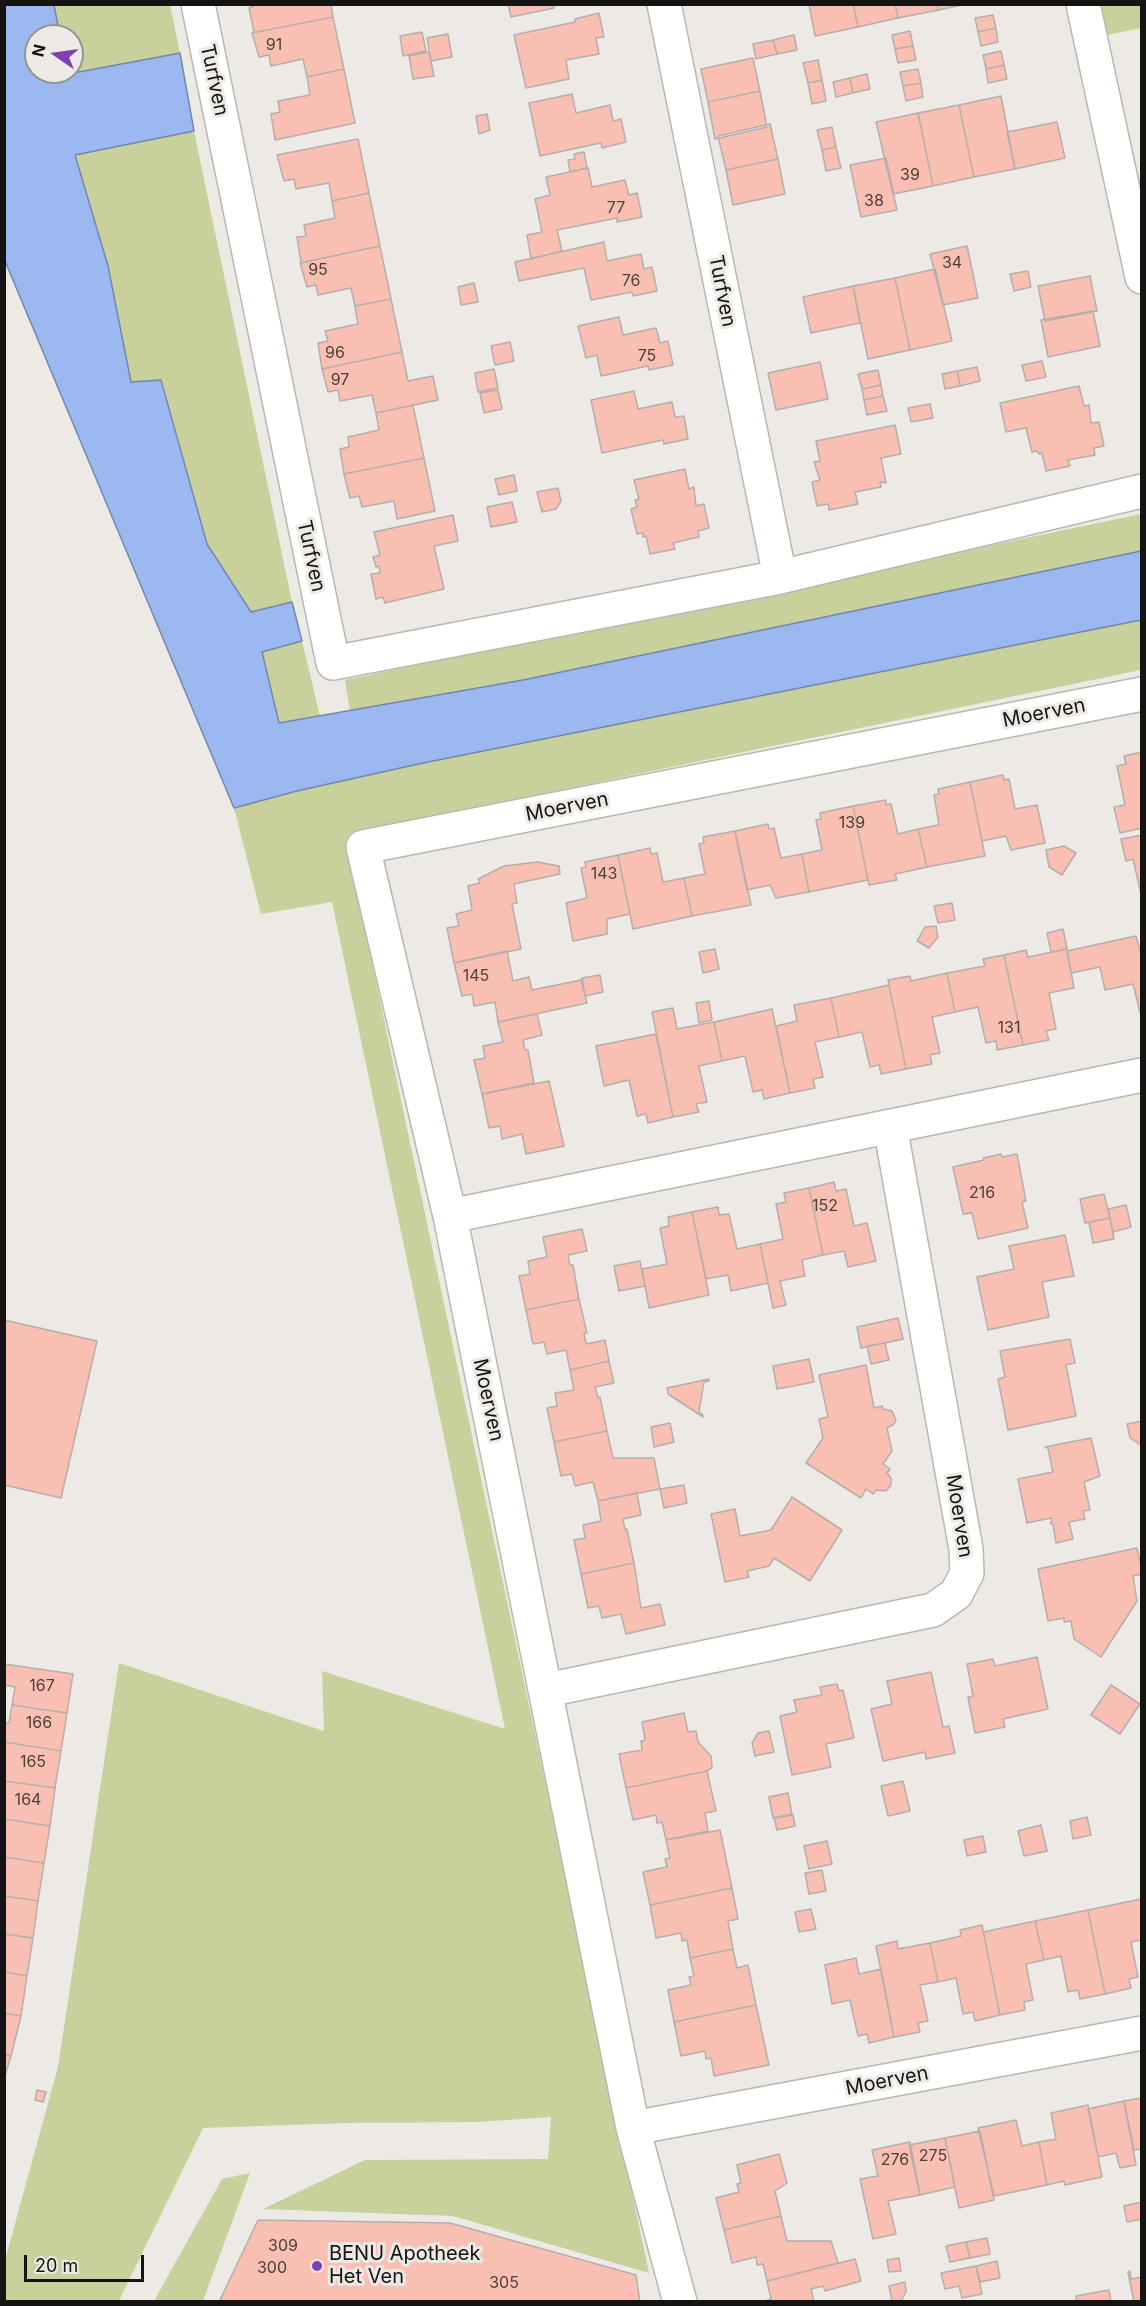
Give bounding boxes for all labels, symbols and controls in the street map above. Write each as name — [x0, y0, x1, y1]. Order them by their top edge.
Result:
north arrow — [24, 24, 84, 84]
house number: 91 — [266, 35, 282, 55]
text: N — [27, 42, 50, 59]
street label: Turfven — [195, 42, 233, 118]
house number: 39 — [900, 165, 920, 185]
house number: 38 — [864, 191, 884, 211]
house number: 77 — [607, 198, 625, 218]
street label: Turfven — [703, 253, 741, 329]
house number: 34 — [942, 253, 962, 273]
house number: 95 — [308, 260, 328, 280]
house number: 76 — [622, 271, 640, 291]
house number: 96 — [325, 343, 345, 363]
house number: 75 — [638, 346, 656, 366]
house number: 97 — [331, 370, 349, 390]
street label: Turfven — [292, 518, 330, 594]
street label: Moerven — [1001, 693, 1087, 733]
street label: Moerven — [524, 787, 610, 827]
house number: 139 — [839, 813, 865, 833]
house number: 143 — [591, 864, 617, 884]
house number: 145 — [463, 966, 489, 986]
house number: 131 — [998, 1018, 1020, 1038]
house number: 216 — [969, 1183, 995, 1203]
house number: 152 — [812, 1196, 838, 1216]
street label: Moerven — [468, 1356, 508, 1444]
street label: Moerven — [941, 1473, 977, 1559]
house number: 167 — [29, 1676, 55, 1696]
house number: 166 — [26, 1713, 52, 1733]
house number: 165 — [20, 1752, 46, 1772]
house number: 164 — [15, 1790, 41, 1810]
street label: Moerven — [844, 2061, 930, 2101]
house number: 275 — [919, 2146, 947, 2166]
house number: 276 — [881, 2150, 909, 2170]
house number: 309 — [268, 2236, 298, 2256]
place label: BENU Apotheek Het Ven — [329, 2242, 480, 2289]
scale bar — [27, 2243, 147, 2281]
text: 20 m — [35, 2255, 78, 2276]
house number: 300 — [257, 2258, 287, 2278]
marker: BENU Apotheek Het Ven — [310, 2259, 324, 2273]
house number: 305 — [489, 2273, 519, 2293]

